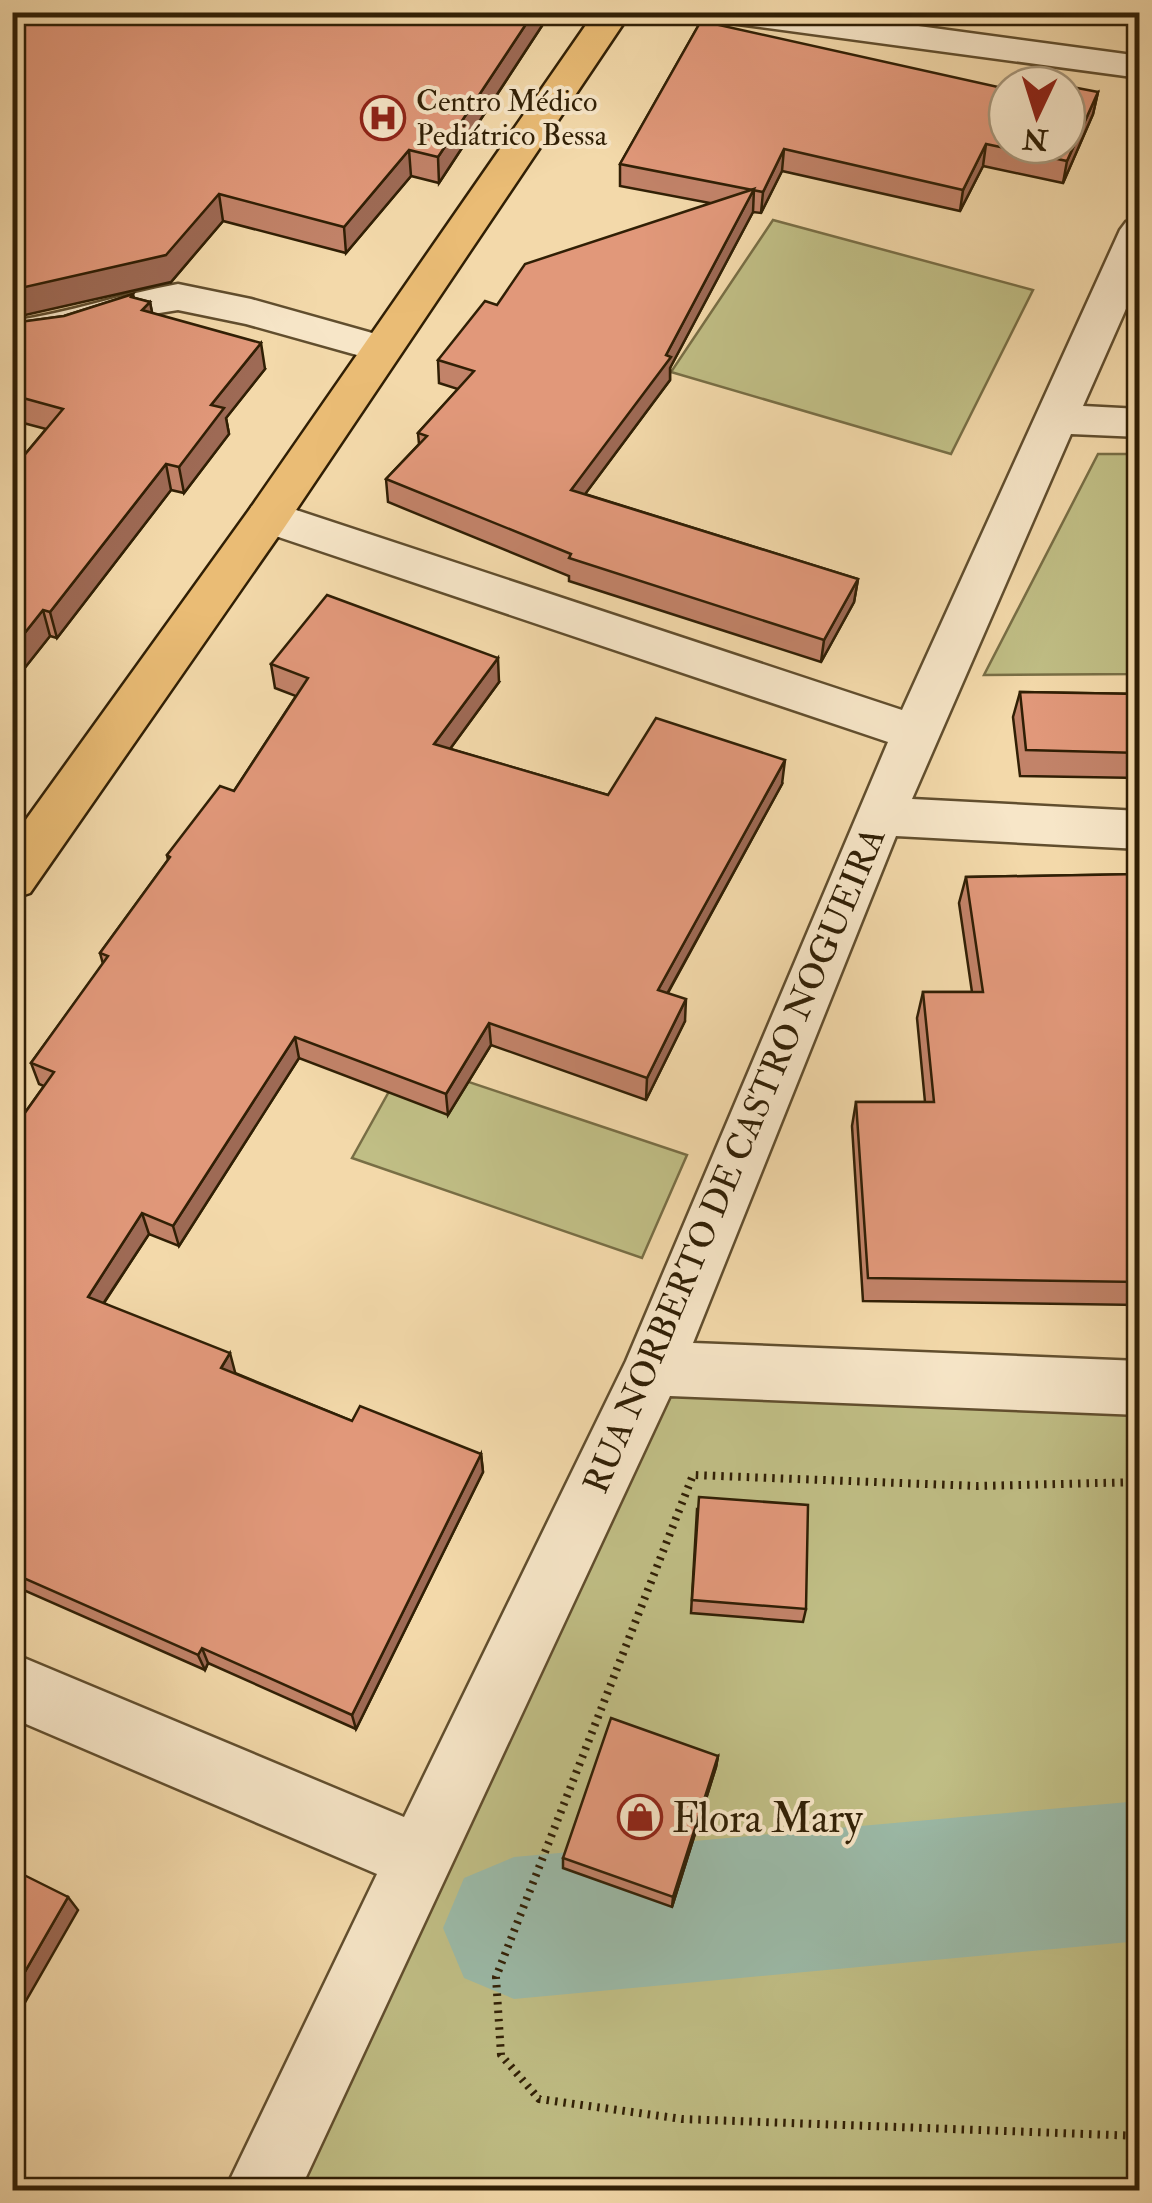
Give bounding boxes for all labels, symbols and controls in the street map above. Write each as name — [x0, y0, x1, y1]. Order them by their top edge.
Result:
north arrow — [987, 65, 1087, 165]
place label: Centro Médico Pediátrico Bessa — [416, 83, 608, 154]
hospital icon: Centro Médico Pediátrico Bessa — [360, 95, 406, 141]
text: N — [1021, 120, 1050, 157]
street label: RUA NORBERTO DE CASTRO NOGUEIRA — [574, 821, 896, 1500]
place label: Flora Mary — [672, 1793, 863, 1845]
shop icon: Flora Mary — [617, 1794, 663, 1840]

